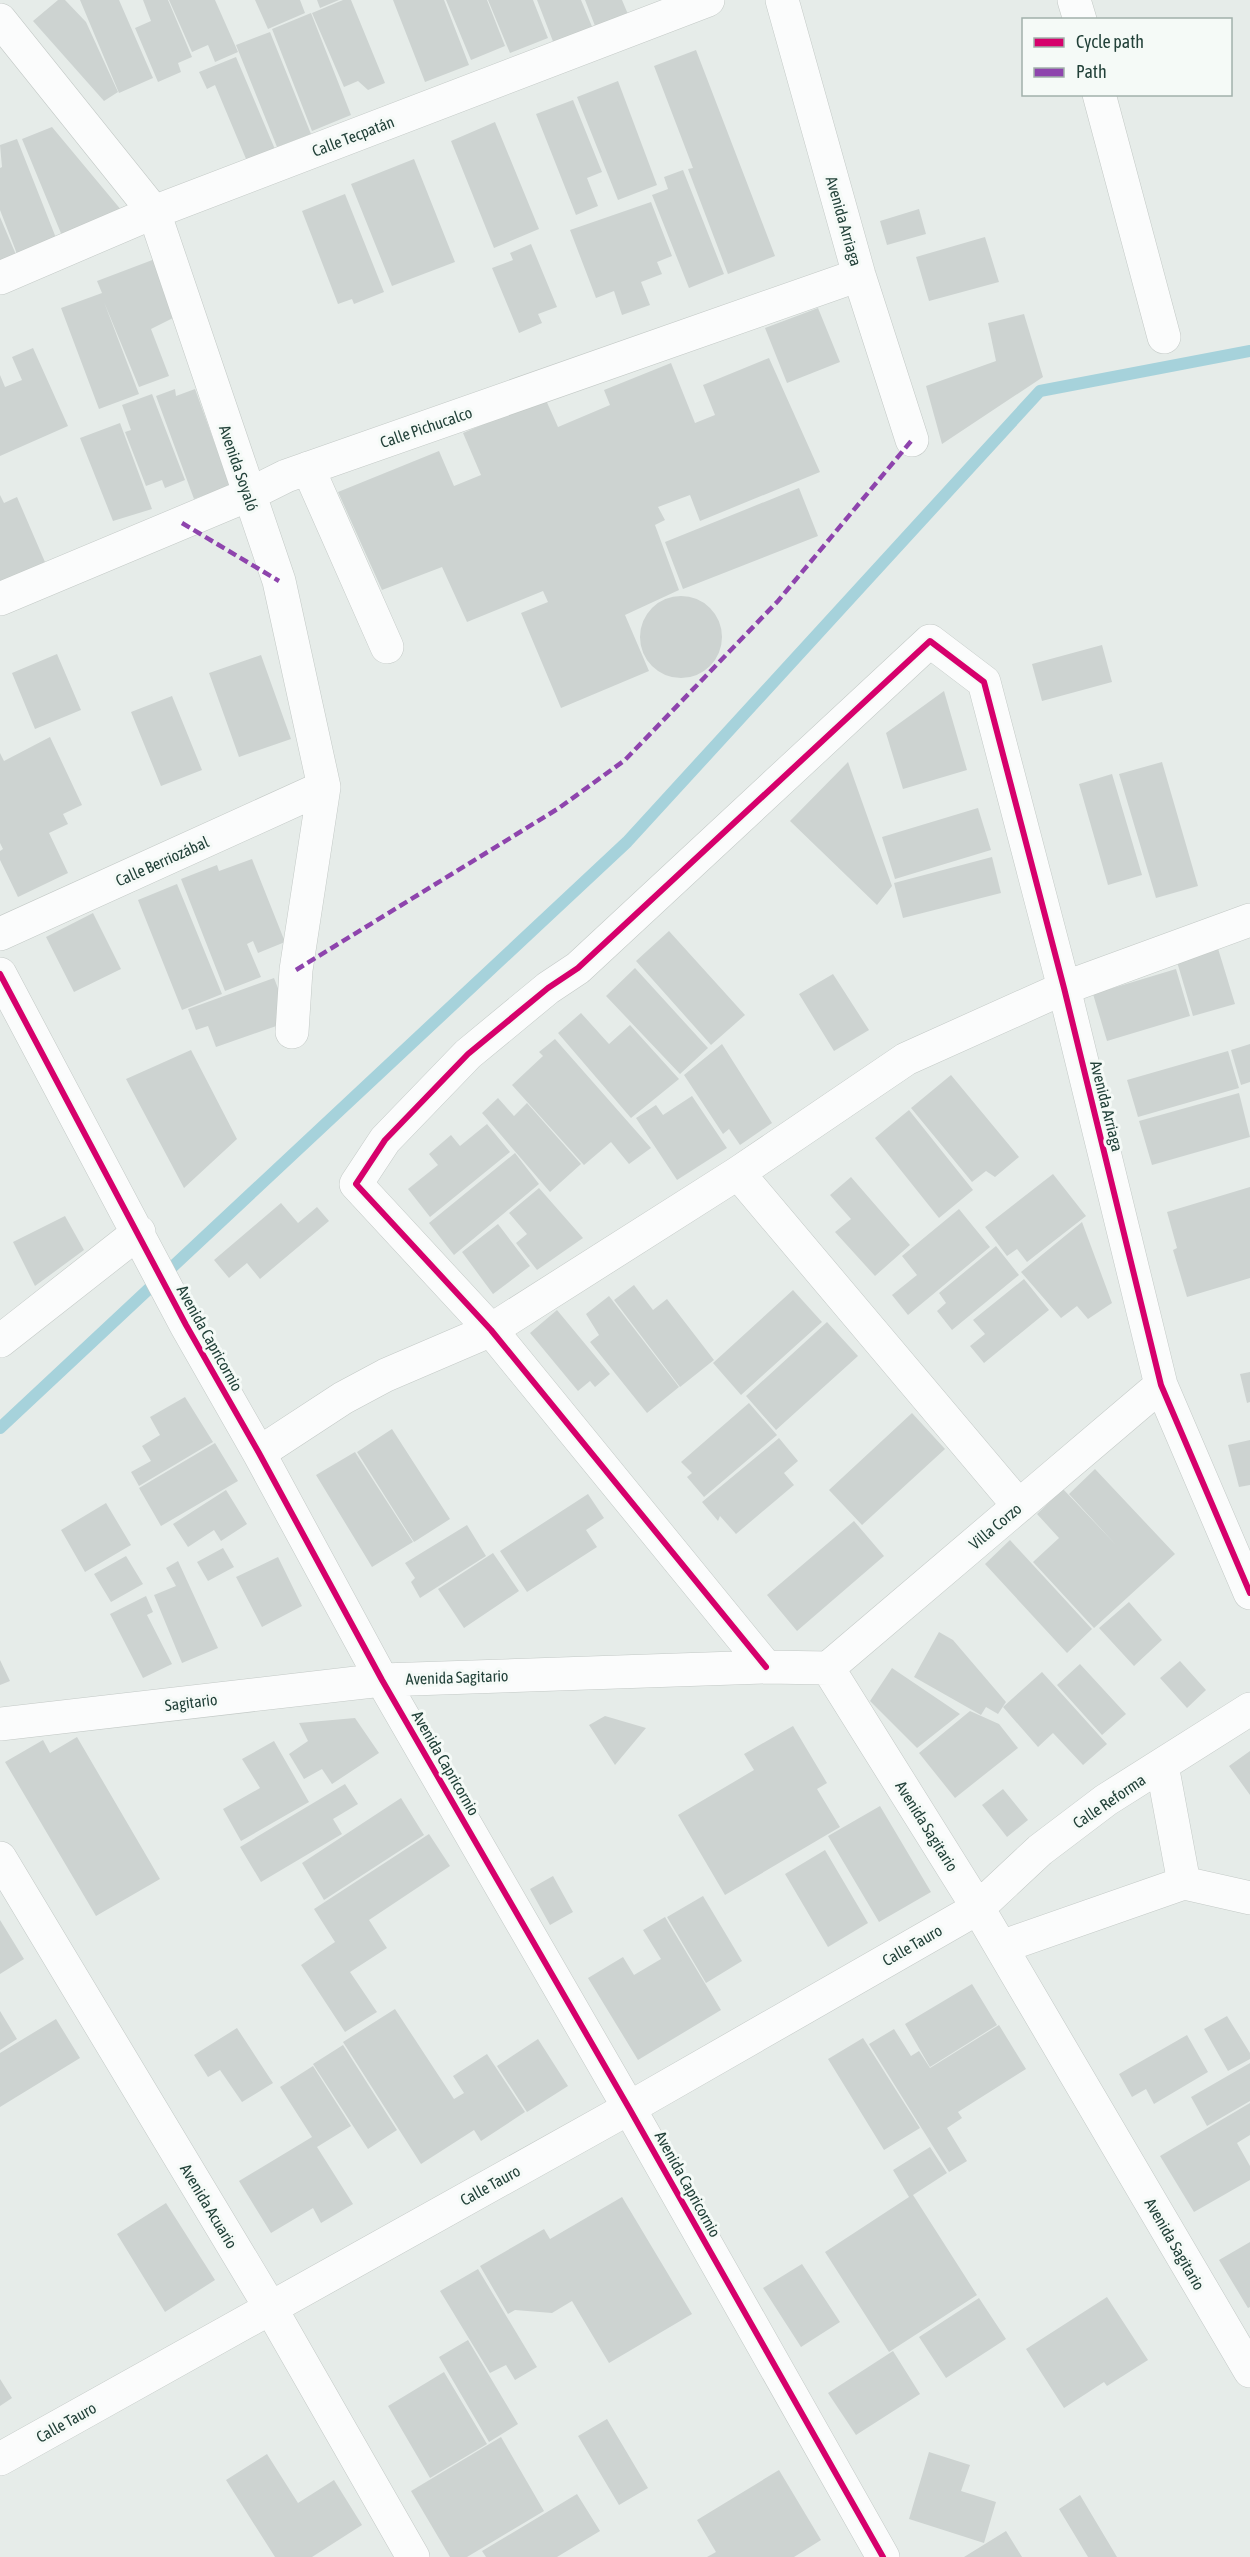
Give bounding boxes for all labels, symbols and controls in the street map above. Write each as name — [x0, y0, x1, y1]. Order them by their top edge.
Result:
legend — [1022, 18, 1232, 96]
text: Cycle path — [1076, 31, 1144, 52]
text: Path — [1076, 61, 1107, 82]
street label: Calle Tecpatán — [309, 112, 397, 161]
street label: Avenida Arriaga — [822, 174, 865, 268]
street label: Calle Pichucalco — [378, 403, 474, 451]
street label: Avenida Soyaló — [215, 423, 262, 514]
street label: Calle Berriozábal — [113, 832, 212, 890]
street label: Avenida Arriaga — [1086, 1059, 1127, 1153]
street label: Avenida Capricornio — [173, 1282, 246, 1394]
street label: Villa Corzo — [965, 1499, 1025, 1553]
street label: Avenida Sagitario — [405, 1666, 509, 1689]
street label: Sagitario — [164, 1690, 218, 1715]
street label: Avenida Capricornio — [408, 1707, 483, 1819]
street label: Calle Reforma — [1069, 1770, 1149, 1832]
street label: Avenida Sagitario — [891, 1778, 962, 1875]
street label: Calle Tauro — [879, 1921, 945, 1969]
street label: Avenida Capricornio — [651, 2128, 724, 2240]
street label: Avenida Acuario — [177, 2161, 241, 2251]
street label: Calle Tauro — [457, 2161, 523, 2209]
street label: Avenida Sagitario — [1141, 2195, 1209, 2294]
street label: Calle Tauro — [33, 2398, 99, 2446]

